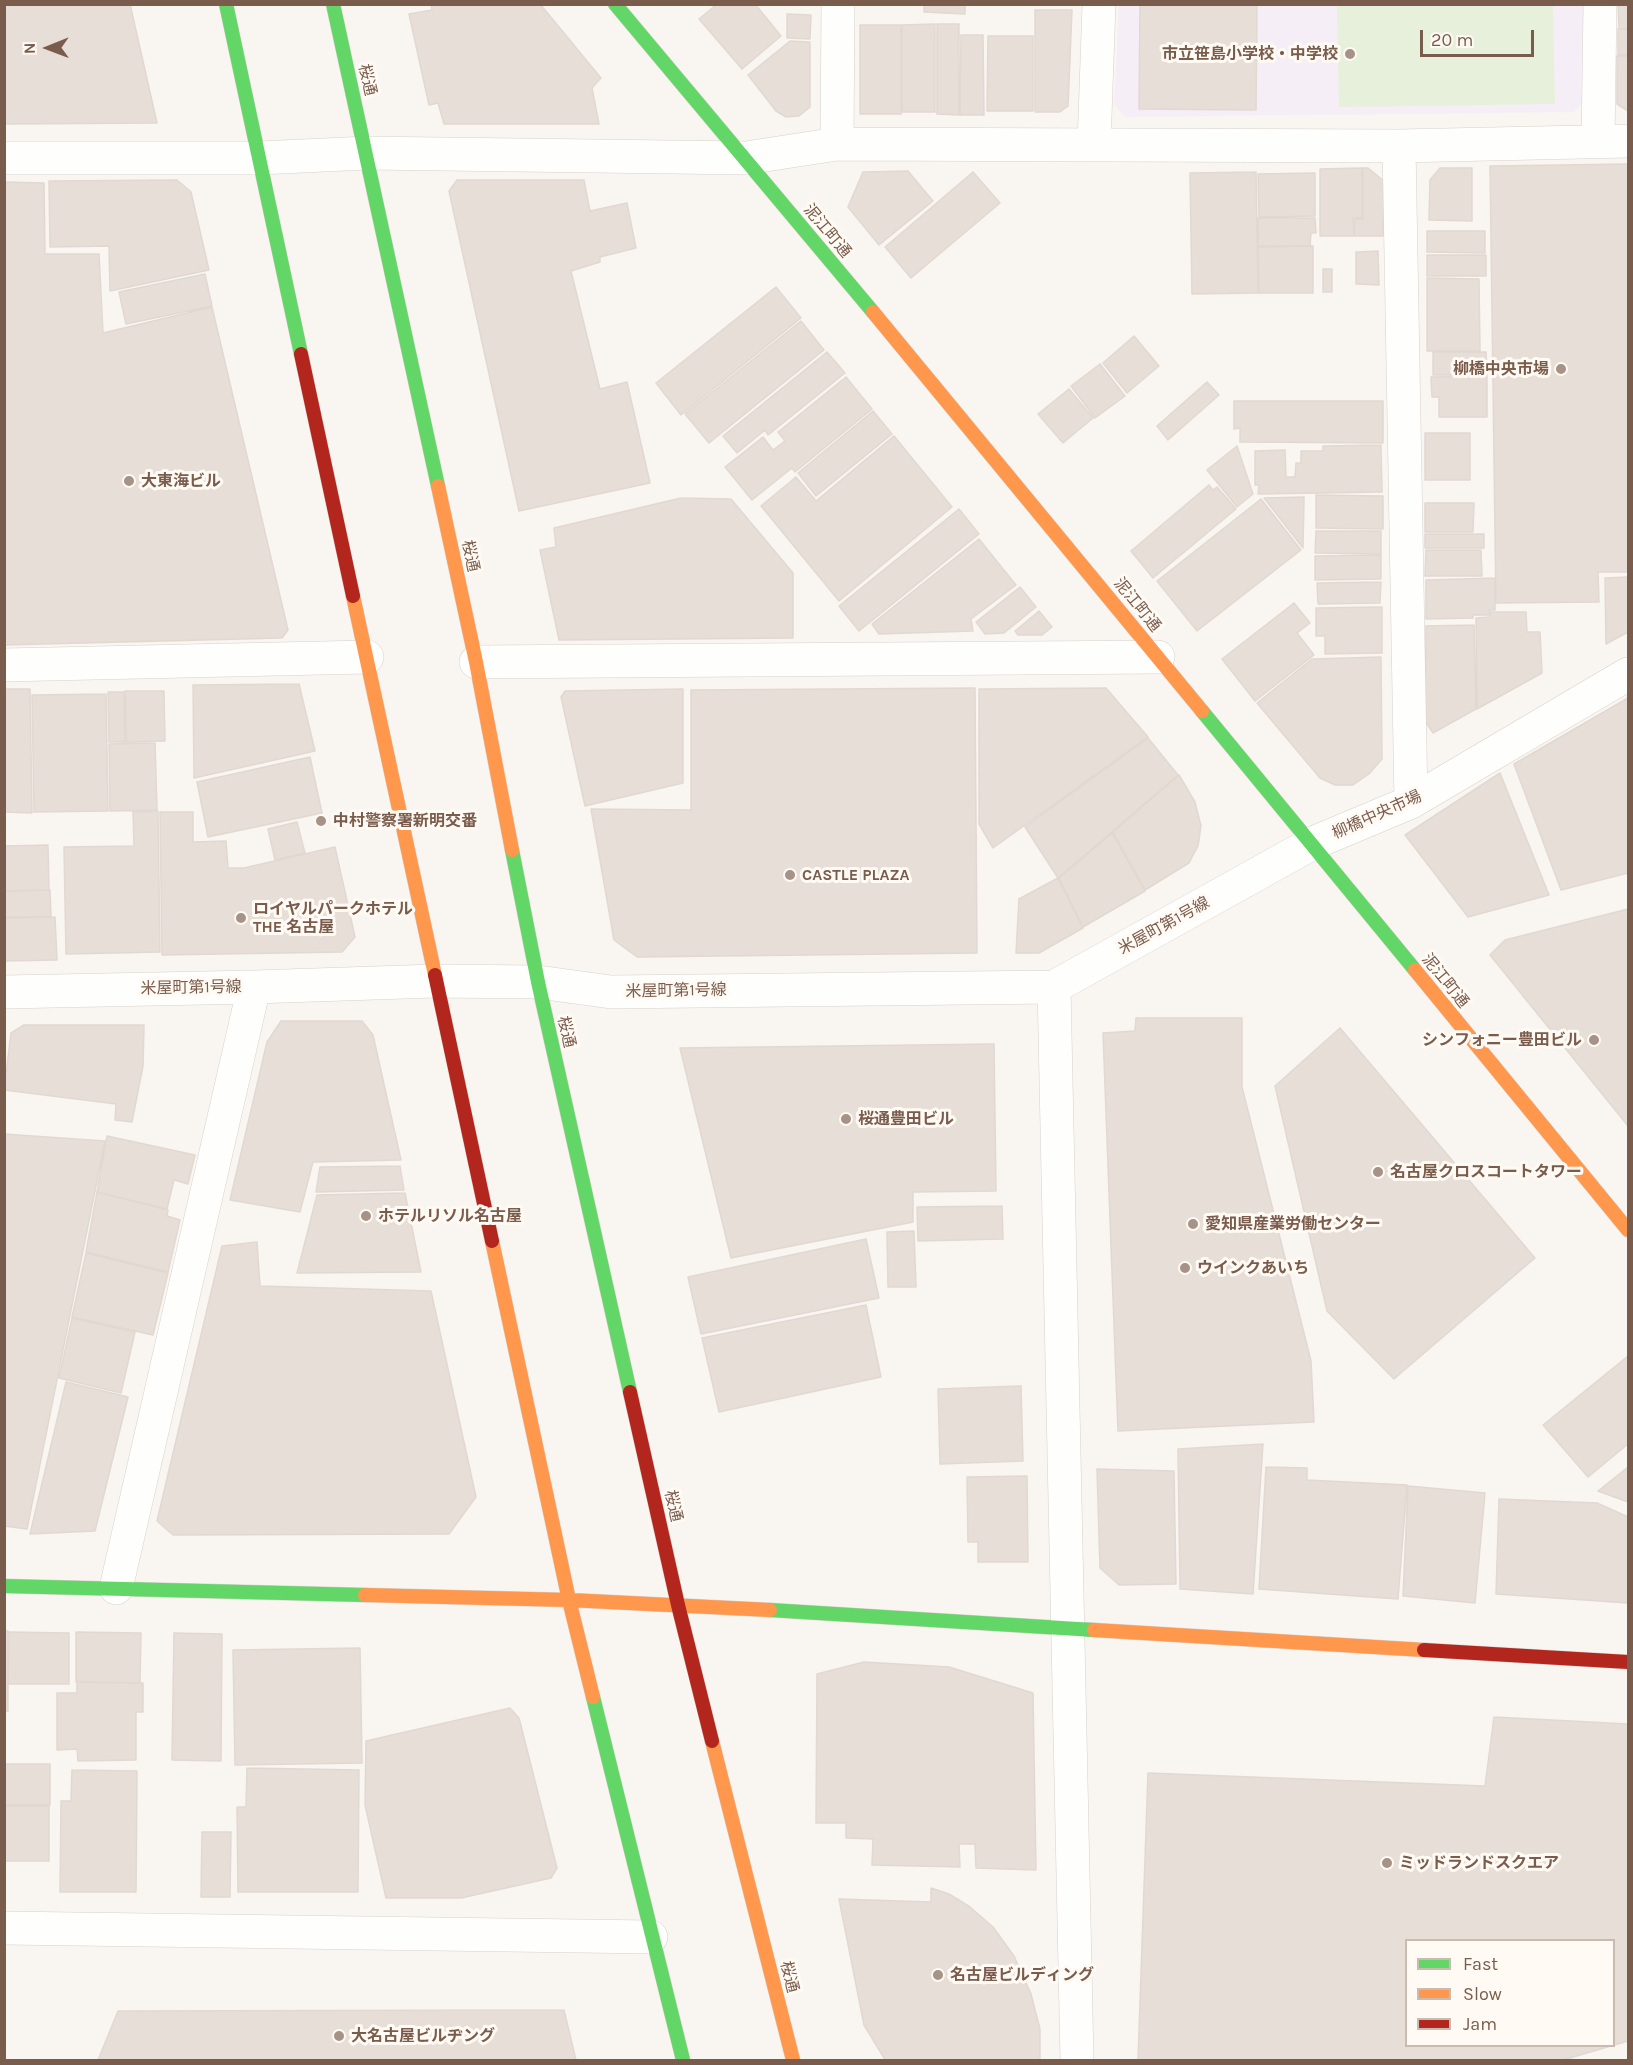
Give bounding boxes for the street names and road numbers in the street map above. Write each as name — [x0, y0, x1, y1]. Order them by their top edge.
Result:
street label: 桜通 — [354, 62, 380, 98]
street label: 泥江町通 — [799, 200, 855, 262]
street label: 桜通 — [457, 538, 483, 574]
street label: 泥江町通 — [1109, 574, 1165, 636]
street label: 柳橋中央市場 — [1329, 787, 1425, 843]
street label: 米屋町第1号線 — [1115, 893, 1213, 959]
street label: 泥江町通 — [1417, 950, 1473, 1012]
street label: 米屋町第1号線 — [140, 978, 242, 998]
street label: 米屋町第1号線 — [625, 981, 727, 1001]
street label: 桜通 — [553, 1014, 579, 1050]
street label: 桜通 — [660, 1488, 686, 1524]
street label: 桜通 — [776, 1959, 802, 1995]

